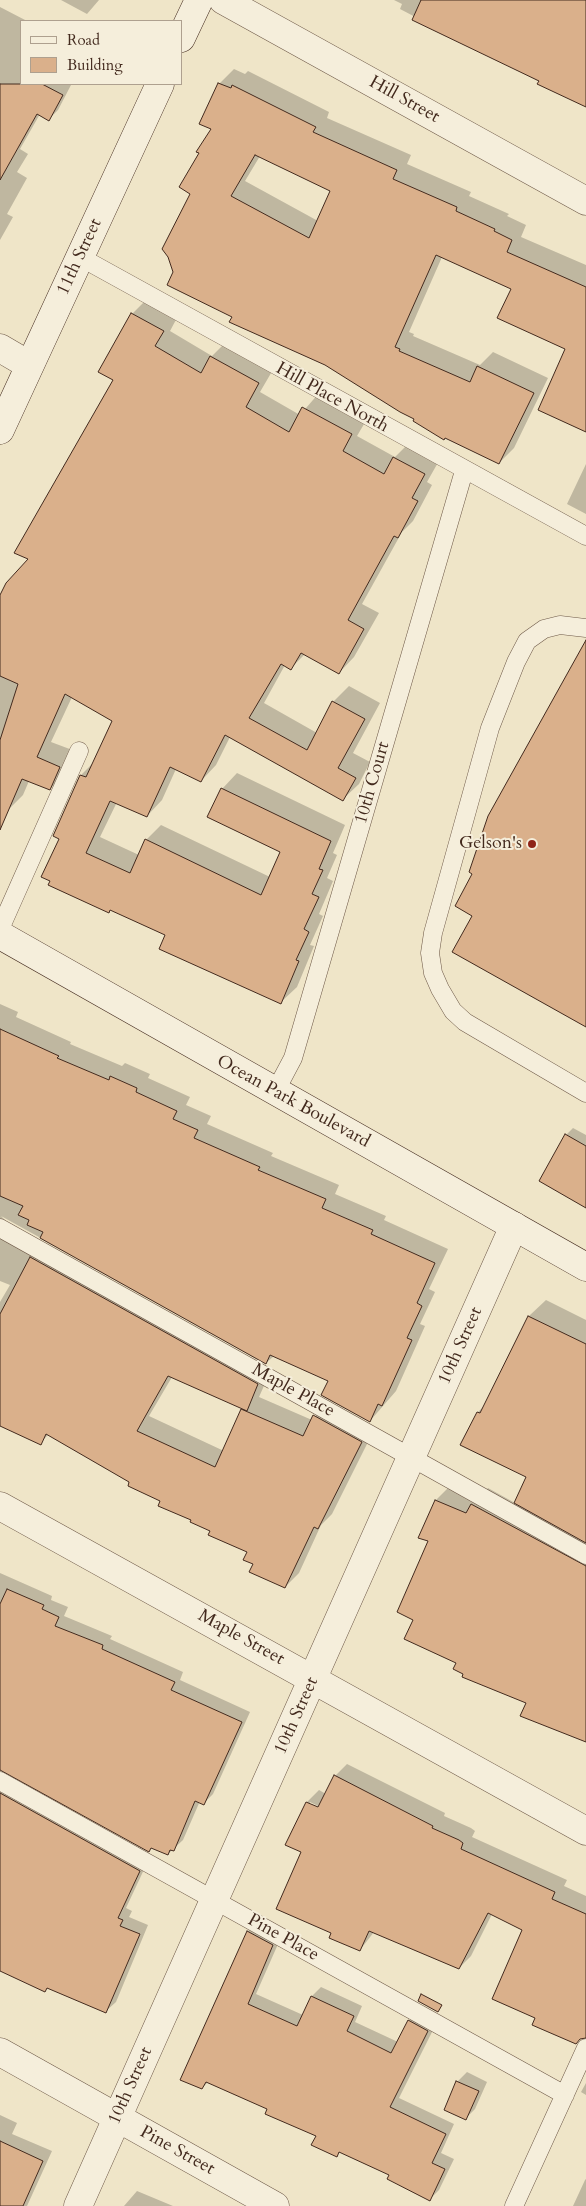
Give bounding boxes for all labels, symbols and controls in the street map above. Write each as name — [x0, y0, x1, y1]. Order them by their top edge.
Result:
legend — [20, 20, 182, 85]
text: Road — [67, 30, 100, 50]
text: Building — [67, 55, 123, 75]
street label: Hill Street — [365, 72, 443, 128]
street label: 11th Street — [53, 215, 107, 299]
street label: Hill Place North — [272, 358, 392, 438]
street label: 10th Court — [351, 739, 395, 827]
place label: Gelson's — [459, 833, 522, 855]
marker: Gelson's — [526, 838, 538, 850]
street label: Ocean Park Boulevard — [213, 1051, 373, 1153]
street label: 10th Street — [434, 1304, 488, 1388]
street label: Maple Place — [248, 1359, 338, 1423]
street label: Maple Street — [194, 1605, 288, 1671]
street label: 10th Street — [270, 1674, 324, 1758]
street label: Pine Place — [244, 1910, 322, 1966]
street label: 10th Street — [104, 2044, 158, 2128]
street label: Pine Street — [136, 2122, 218, 2180]

